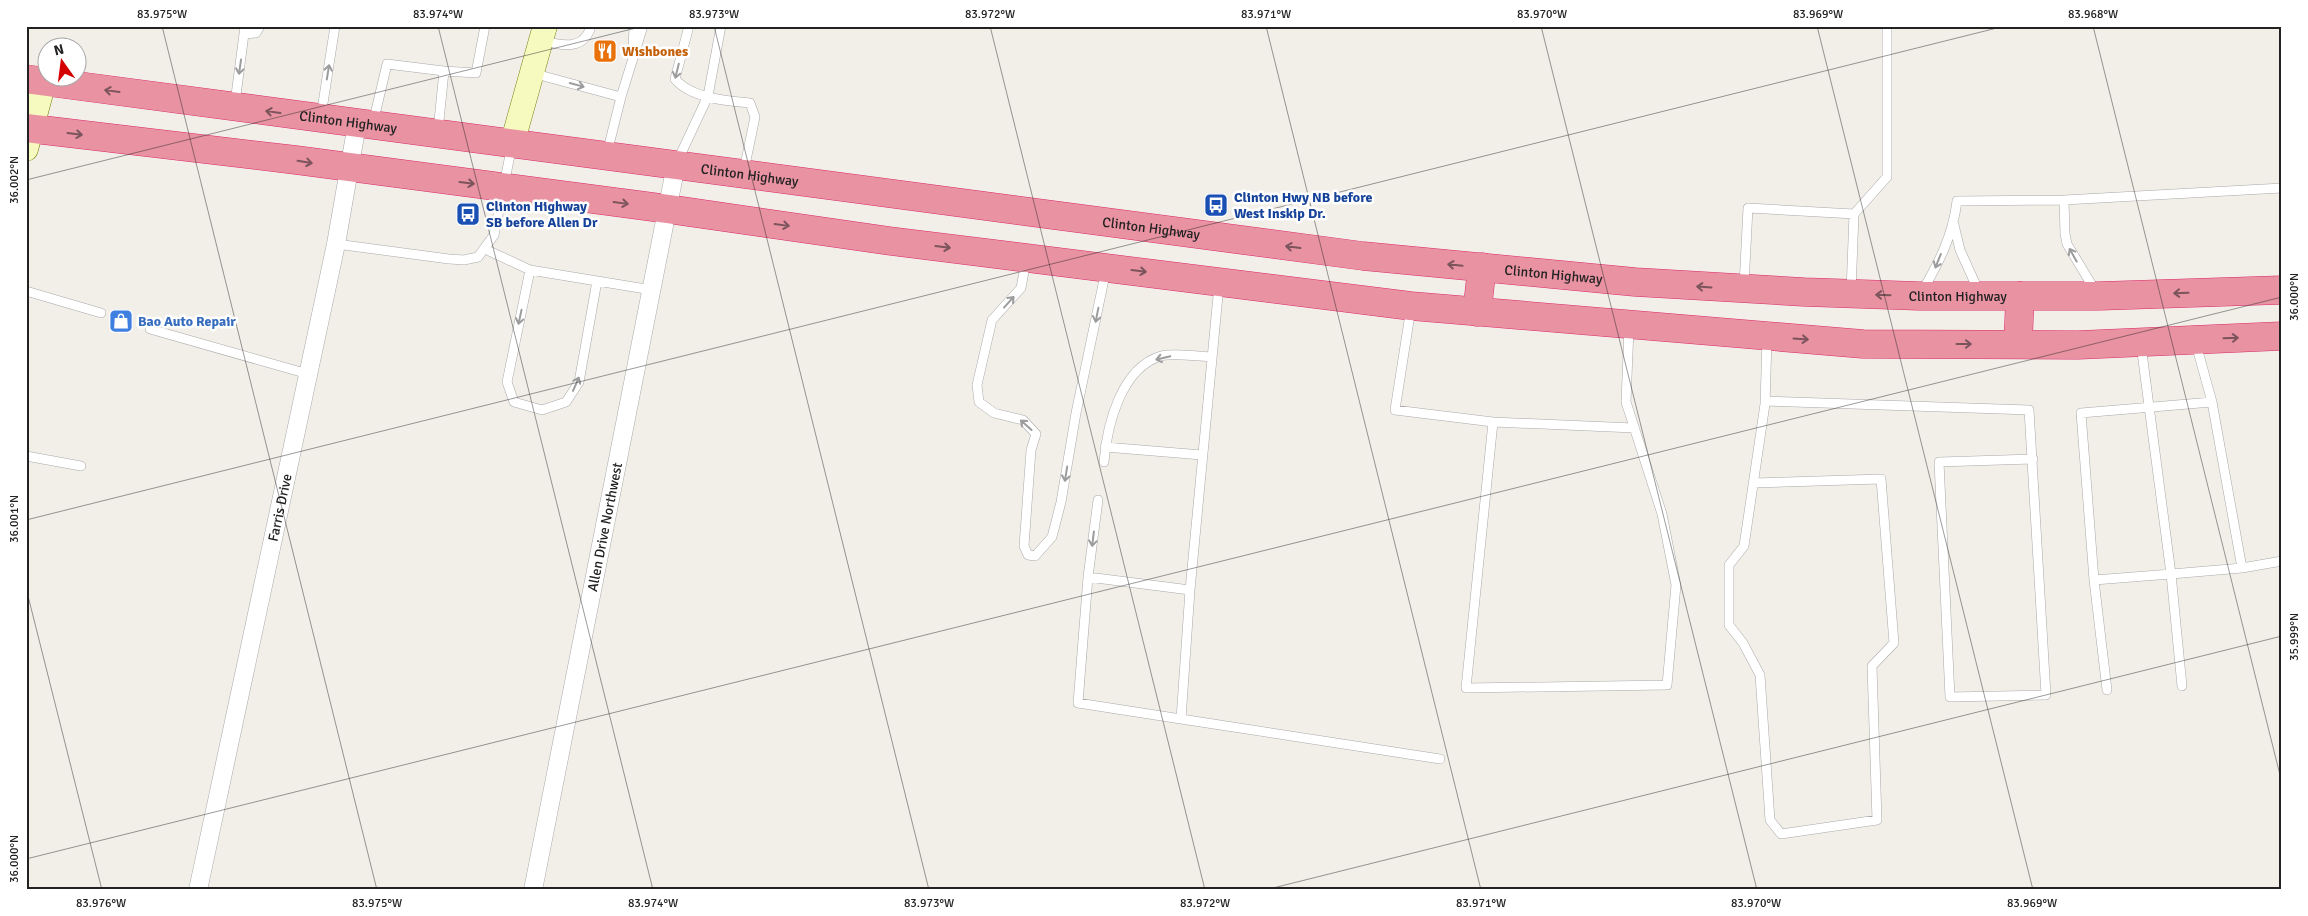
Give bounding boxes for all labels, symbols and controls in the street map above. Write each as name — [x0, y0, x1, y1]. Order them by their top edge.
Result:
text: 83.975°W — [137, 7, 187, 22]
text: 83.974°W — [413, 7, 463, 22]
text: 83.973°W — [689, 7, 739, 22]
text: 83.972°W — [965, 7, 1015, 22]
text: 83.971°W — [1241, 7, 1291, 22]
text: 83.970°W — [1517, 7, 1567, 22]
text: 83.969°W — [1793, 7, 1843, 22]
text: 83.968°W — [2068, 7, 2118, 22]
north arrow — [38, 38, 88, 88]
restaurant icon: Wishbones — [592, 38, 618, 64]
text: N — [52, 40, 66, 59]
place label: Wishbones — [622, 43, 688, 60]
one-way arrow — [234, 58, 244, 74]
one-way arrow — [672, 63, 681, 79]
one-way arrow — [323, 65, 333, 81]
one-way arrow — [568, 81, 584, 90]
one-way arrow — [104, 86, 120, 96]
one-way arrow — [265, 107, 281, 117]
street label: Clinton Highway — [298, 107, 398, 137]
one-way arrow — [66, 129, 82, 139]
text: 36.002°N — [7, 156, 22, 204]
one-way arrow — [297, 157, 313, 167]
street label: Clinton Highway — [700, 160, 800, 190]
one-way arrow — [458, 178, 474, 188]
place label: Clinton Hwy NB before West Inskip Dr. — [1234, 189, 1372, 222]
bus stop icon: Clinton Hwy NB before West Inskip Dr. — [1203, 192, 1229, 218]
place label: Clinton Highway SB before Allen Dr — [486, 198, 598, 231]
one-way arrow — [613, 198, 629, 208]
bus stop icon: Clinton Highway SB before Allen Dr — [455, 201, 481, 227]
street label: Clinton Highway — [1101, 214, 1201, 243]
one-way arrow — [773, 220, 789, 230]
one-way arrow — [934, 242, 950, 252]
one-way arrow — [1285, 242, 1301, 252]
one-way arrow — [2068, 248, 2077, 263]
one-way arrow — [1933, 253, 1943, 268]
one-way arrow — [1447, 260, 1463, 269]
street label: Clinton Highway — [1504, 262, 1604, 288]
one-way arrow — [1130, 267, 1146, 277]
text: 36.000°N — [2287, 273, 2302, 321]
one-way arrow — [1696, 282, 1712, 291]
street label: Clinton Highway — [1908, 288, 2007, 305]
one-way arrow — [2173, 289, 2189, 298]
one-way arrow — [1876, 290, 1892, 300]
one-way arrow — [1003, 295, 1015, 308]
one-way arrow — [1092, 307, 1101, 323]
shop icon: Bao Auto Repair — [108, 308, 134, 334]
one-way arrow — [515, 309, 524, 325]
place label: Bao Auto Repair — [138, 313, 236, 330]
one-way arrow — [2222, 333, 2239, 343]
one-way arrow — [1793, 335, 1809, 344]
one-way arrow — [1956, 339, 1972, 349]
one-way arrow — [1155, 354, 1171, 363]
one-way arrow — [572, 377, 582, 392]
one-way arrow — [1020, 419, 1032, 431]
street label: Allen Drive Northwest — [584, 461, 626, 593]
one-way arrow — [1061, 466, 1071, 482]
street label: Farris Drive — [265, 472, 296, 543]
text: 36.001°N — [7, 495, 22, 543]
one-way arrow — [1088, 530, 1098, 546]
text: 35.999°N — [2287, 613, 2302, 661]
text: 36.000°N — [7, 835, 22, 883]
text: 83.976°W — [76, 896, 126, 911]
text: 83.975°W — [352, 896, 402, 911]
text: 83.974°W — [628, 896, 678, 911]
text: 83.973°W — [904, 896, 954, 911]
text: 83.972°W — [1180, 896, 1230, 911]
text: 83.971°W — [1456, 896, 1506, 911]
text: 83.970°W — [1731, 896, 1781, 911]
text: 83.969°W — [2007, 896, 2057, 911]

